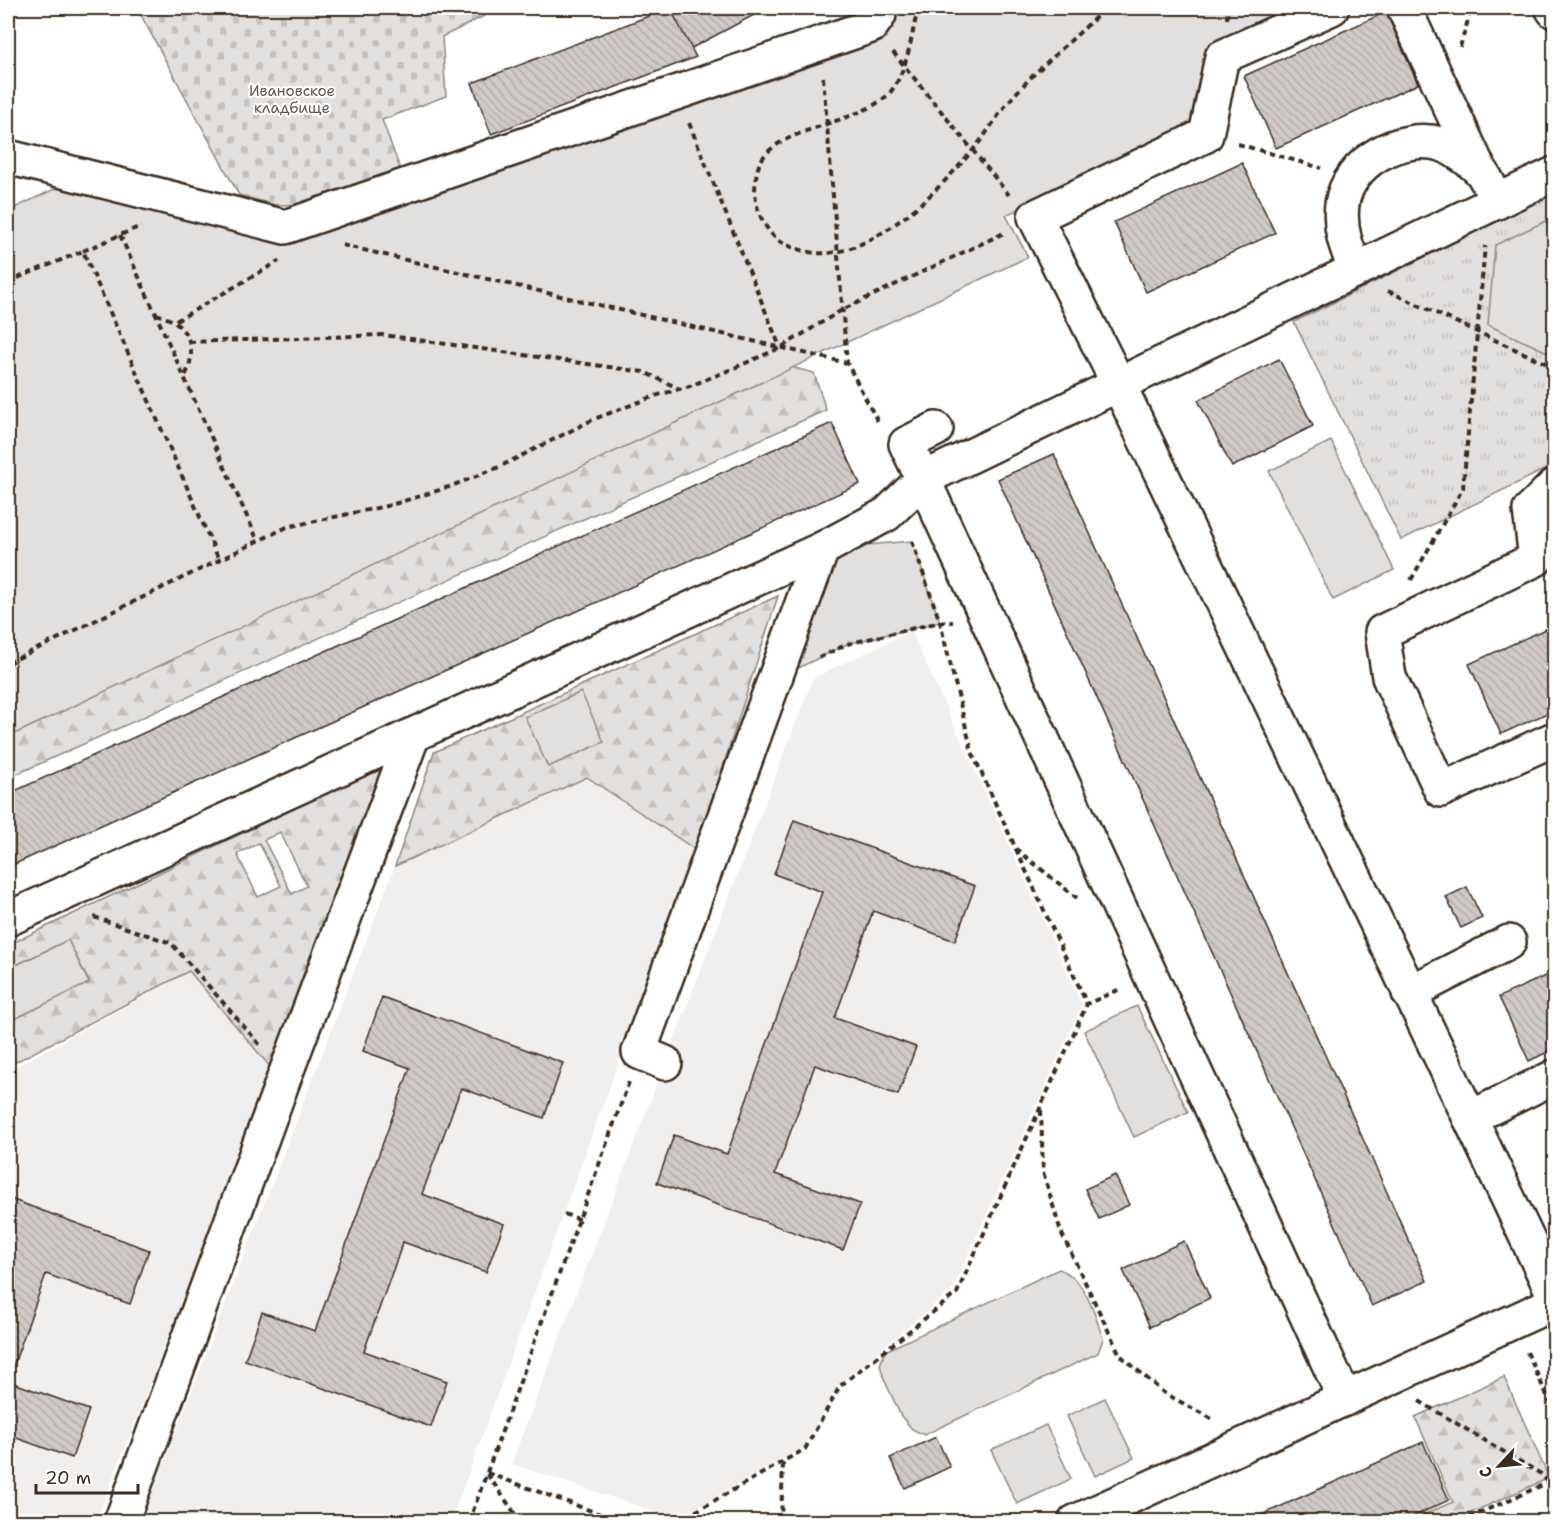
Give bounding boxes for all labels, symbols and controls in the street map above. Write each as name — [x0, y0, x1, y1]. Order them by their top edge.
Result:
park label: Ивановское кладбище — [249, 81, 335, 118]
north arrow — [1469, 1436, 1529, 1496]
scale bar — [36, 1457, 138, 1495]
text: С — [1474, 1463, 1498, 1481]
text: 20 m — [45, 1466, 91, 1490]

